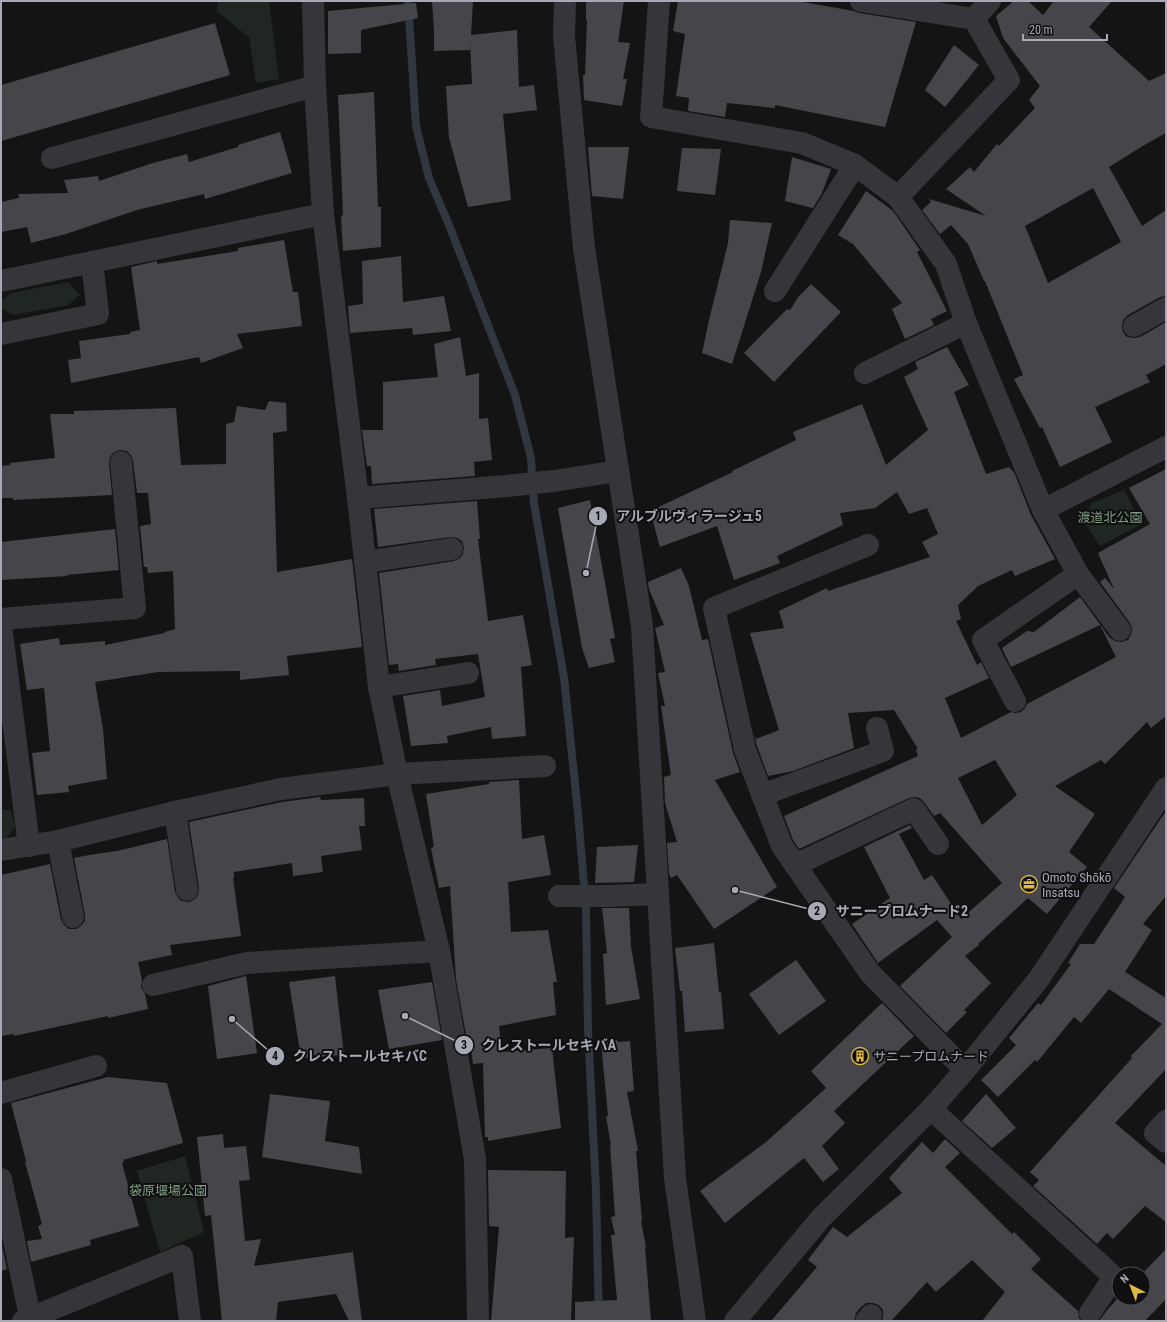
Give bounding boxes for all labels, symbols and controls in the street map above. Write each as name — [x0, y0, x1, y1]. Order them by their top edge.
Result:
scale bar — [1023, 16, 1107, 42]
text: 20 m — [1029, 23, 1053, 37]
callout: アルブルヴィラージュ5 — [588, 503, 771, 529]
text: アルブルヴィラージュ5 — [616, 508, 762, 524]
text: 1 — [595, 509, 601, 523]
park label: 渡道北公園 — [1077, 510, 1143, 525]
place label: Omoto Shōkō Insatsu — [1042, 870, 1111, 900]
office icon: Omoto Shōkō Insatsu — [1019, 874, 1039, 894]
callout: サニープロムナード2 — [807, 898, 976, 924]
text: サニープロムナード2 — [836, 903, 968, 919]
text: 2 — [814, 904, 820, 918]
callout: クレストールセキバA — [454, 1032, 624, 1058]
text: クレストールセキバA — [482, 1037, 617, 1053]
text: 3 — [461, 1038, 467, 1052]
callout: クレストールセキバC — [265, 1043, 435, 1069]
building icon: サニープロムナード — [850, 1046, 870, 1066]
text: クレストールセキバC — [293, 1048, 427, 1064]
text: 4 — [272, 1049, 278, 1063]
place label: サニープロムナード — [873, 1049, 989, 1064]
park label: 袋原堰場公園 — [129, 1183, 207, 1198]
north arrow — [1111, 1266, 1151, 1306]
text: N — [1118, 1272, 1132, 1286]

